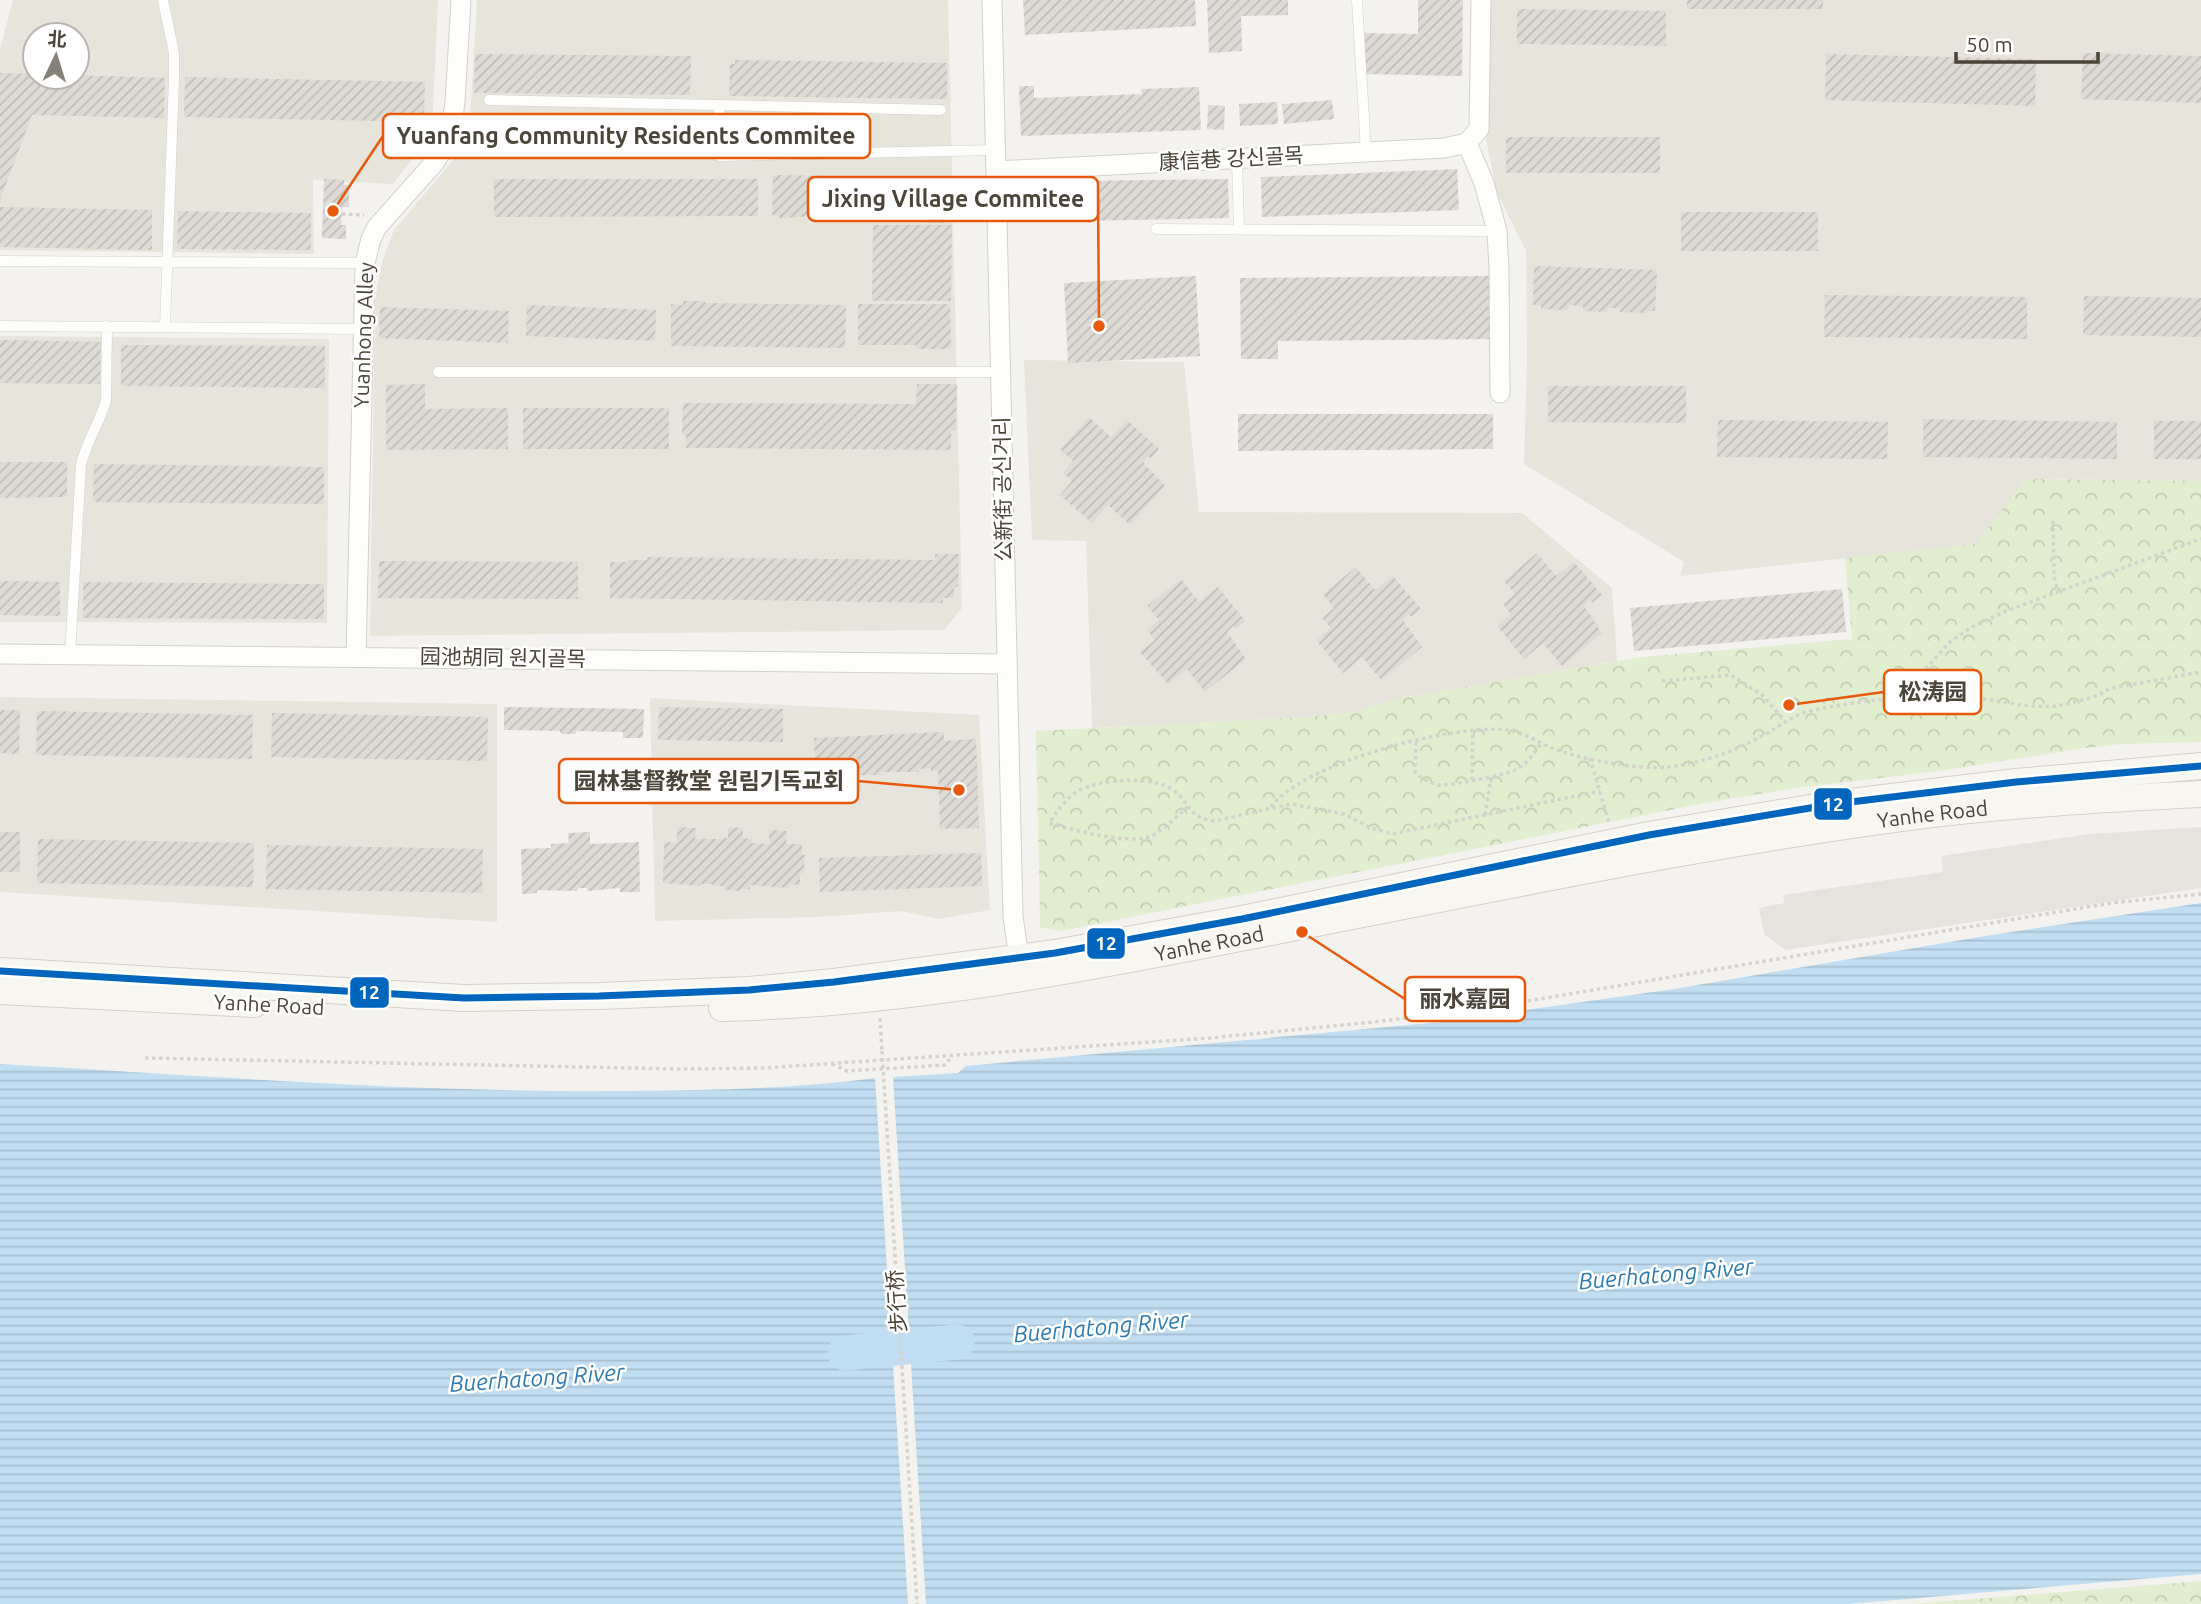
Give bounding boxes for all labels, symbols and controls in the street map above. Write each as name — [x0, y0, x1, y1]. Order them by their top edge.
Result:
north arrow — [21, 21, 91, 91]
scale bar — [1956, 21, 2098, 65]
text: 北 — [47, 27, 67, 51]
text: 50 m — [1966, 32, 2013, 56]
callout: Yuanfang Community Residents Commitee — [383, 114, 870, 158]
text: Yuanfang Community Residents Commitee — [397, 123, 856, 148]
street label: 康信巷 강신골목 — [1158, 142, 1304, 174]
callout: Jixing Village Commitee — [808, 177, 1098, 221]
text: Jixing Village Commitee — [822, 186, 1084, 211]
street label: Yuanhong Alley — [348, 262, 378, 408]
street label: 公新街 공신거리 — [989, 416, 1015, 562]
street label: 园池胡同 원지골목 — [420, 644, 586, 670]
callout: 松涛园 — [1884, 670, 1981, 714]
text: 松涛园 — [1899, 679, 1968, 704]
callout: 园林基督教堂 원림기독교회 — [559, 759, 858, 803]
text: 园林基督教堂 원림기독교회 — [574, 768, 844, 793]
line badge: 12 — [1813, 787, 1853, 821]
text: 12 — [1822, 793, 1844, 815]
street label: Yanhe Road — [1876, 795, 1989, 832]
street label: Yanhe Road — [1152, 921, 1266, 965]
line badge: 12 — [1086, 927, 1126, 960]
text: 12 — [1095, 932, 1117, 954]
line badge: 12 — [349, 976, 390, 1009]
callout: 丽水嘉园 — [1405, 977, 1525, 1021]
text: 12 — [358, 981, 380, 1003]
text: 丽水嘉园 — [1419, 986, 1511, 1011]
street label: Yanhe Road — [213, 989, 325, 1019]
water label: Buerhatong River — [1578, 1253, 1756, 1294]
street label: 步行桥 — [882, 1269, 910, 1333]
water label: Buerhatong River — [1013, 1306, 1191, 1347]
water label: Buerhatong River — [449, 1359, 626, 1396]

